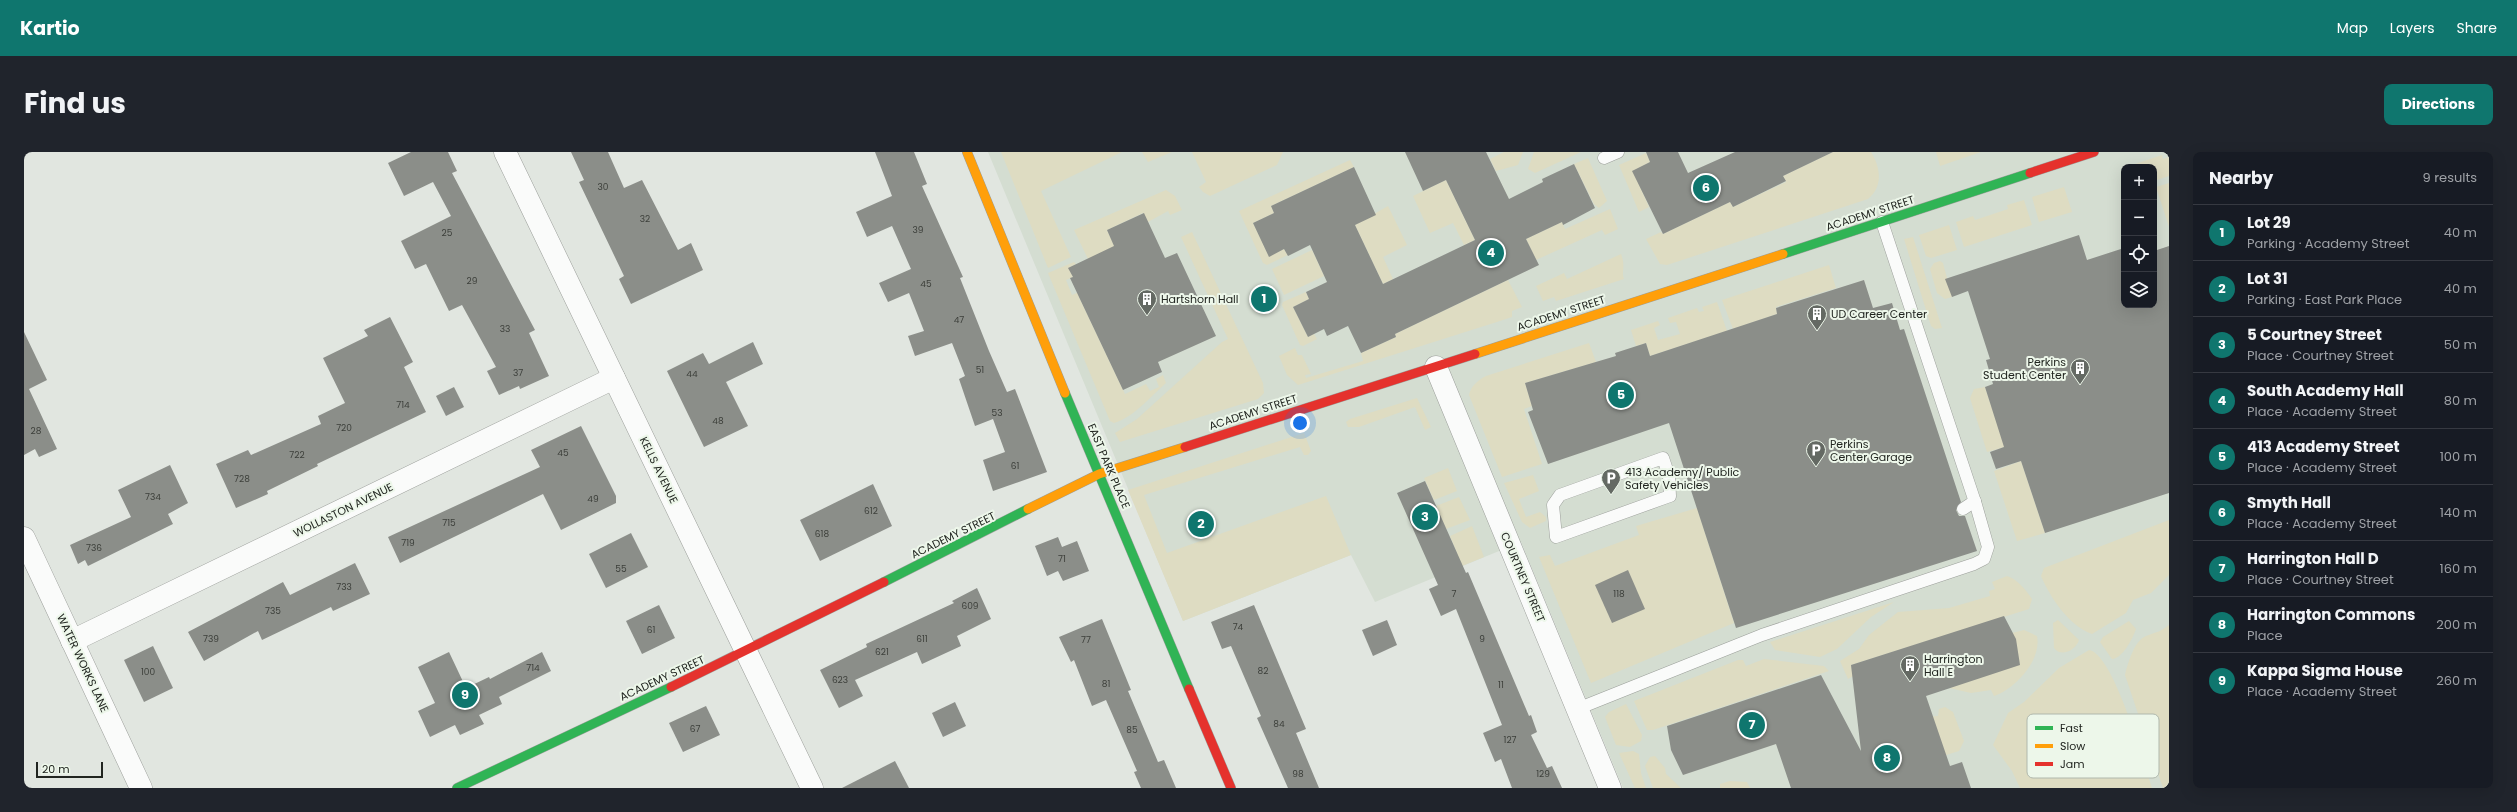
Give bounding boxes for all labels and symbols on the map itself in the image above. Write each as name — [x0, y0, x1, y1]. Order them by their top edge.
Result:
pin: 6 — [1693, 173, 1719, 203]
house number: 30 — [598, 181, 609, 193]
street label: ACADEMY STREET — [1824, 191, 1916, 235]
house number: 32 — [640, 213, 650, 225]
house number: 39 — [913, 224, 924, 236]
house number: 25 — [442, 227, 453, 239]
pin: 4 — [1478, 238, 1504, 268]
house number: 29 — [467, 275, 478, 287]
house number: 45 — [920, 278, 932, 290]
pin: 1 — [1251, 284, 1277, 314]
building icon: Hartshorn Hall — [1136, 288, 1158, 316]
place label: Hartshorn Hall — [1161, 291, 1239, 307]
street label: ACADEMY STREET — [1515, 291, 1607, 335]
building icon: UD Career Center — [1806, 303, 1828, 331]
place label: UD Career Center — [1831, 306, 1927, 322]
house number: 47 — [954, 314, 964, 326]
house number: 33 — [500, 323, 510, 335]
place label: Perkins Student Center — [1983, 354, 2066, 383]
building icon: Perkins Student Center — [2069, 357, 2091, 385]
house number: 51 — [976, 364, 984, 376]
house number: 37 — [513, 367, 523, 379]
house number: 44 — [686, 368, 698, 380]
pin: 5 — [1608, 380, 1634, 410]
street label: ACADEMY STREET — [1207, 390, 1299, 434]
house number: 714 — [396, 399, 410, 411]
house number: 53 — [992, 407, 1002, 419]
your location — [1290, 413, 1310, 433]
house number: 48 — [712, 415, 724, 427]
street label: EAST PARK PLACE — [1084, 421, 1134, 511]
house number: 720 — [336, 422, 352, 434]
house number: 28 — [31, 425, 42, 437]
street label: KELLS AVENUE — [636, 434, 682, 506]
place label: Perkins Center Garage — [1830, 436, 1912, 465]
parking icon: Perkins Center Garage — [1805, 439, 1827, 467]
house number: 45 — [557, 447, 569, 459]
house number: 722 — [289, 449, 305, 461]
house number: 61 — [1011, 460, 1019, 472]
place label: 413 Academy/ Public Safety Vehicles — [1625, 464, 1740, 493]
parking icon: 413 Academy/ Public Safety Vehicles — [1600, 467, 1622, 495]
house number: 728 — [234, 473, 250, 485]
street label: WOLLASTON AVENUE — [290, 479, 396, 541]
house number: 734 — [145, 491, 161, 503]
house number: 49 — [587, 493, 599, 505]
pin: 3 — [1412, 502, 1438, 532]
house number: 612 — [864, 505, 878, 517]
street label: ACADEMY STREET — [908, 508, 998, 562]
pin: 2 — [1188, 509, 1214, 539]
house number: 715 — [442, 517, 456, 529]
house number: 618 — [815, 528, 829, 540]
street label: COURTNEY STREET — [1497, 530, 1549, 624]
house number: 719 — [401, 537, 415, 549]
house number: 736 — [86, 542, 102, 554]
house number: 71 — [1058, 553, 1066, 565]
house number: 55 — [615, 563, 627, 575]
house number: 733 — [336, 581, 352, 593]
house number: 7 — [1452, 588, 1457, 600]
house number: 118 — [1613, 588, 1625, 600]
house number: 609 — [961, 600, 979, 612]
house number: 735 — [265, 605, 281, 617]
street label: WATER WORKS LANE — [53, 611, 113, 715]
house number: 74 — [1233, 621, 1244, 633]
house number: 61 — [647, 624, 655, 636]
house number: 739 — [203, 633, 219, 645]
house number: 611 — [916, 633, 928, 645]
house number: 9 — [1479, 633, 1485, 645]
house number: 77 — [1081, 634, 1091, 646]
house number: 621 — [875, 646, 889, 658]
street label: ACADEMY STREET — [617, 651, 707, 705]
place label: Harrington Hall E — [1924, 651, 1983, 680]
building icon: Harrington Hall E — [1899, 654, 1921, 682]
house number: 714 — [526, 662, 540, 674]
house number: 82 — [1258, 665, 1268, 677]
house number: 100 — [141, 666, 155, 678]
house number: 623 — [832, 674, 848, 686]
house number: 81 — [1102, 678, 1110, 690]
house number: 11 — [1498, 679, 1504, 691]
pin: 9 — [452, 680, 478, 710]
pin: 7 — [1739, 710, 1765, 740]
legend — [2027, 714, 2159, 778]
house number: 84 — [1273, 718, 1285, 730]
text: Fast — [2060, 720, 2083, 736]
house number: 67 — [690, 723, 700, 735]
house number: 85 — [1126, 724, 1138, 736]
house number: 127 — [1504, 734, 1517, 746]
text: Slow — [2060, 738, 2085, 754]
pin: 8 — [1874, 743, 1900, 773]
text: Jam — [2060, 756, 2085, 772]
scale bar — [36, 760, 103, 779]
house number: 98 — [1292, 768, 1304, 780]
house number: 129 — [1536, 768, 1550, 780]

